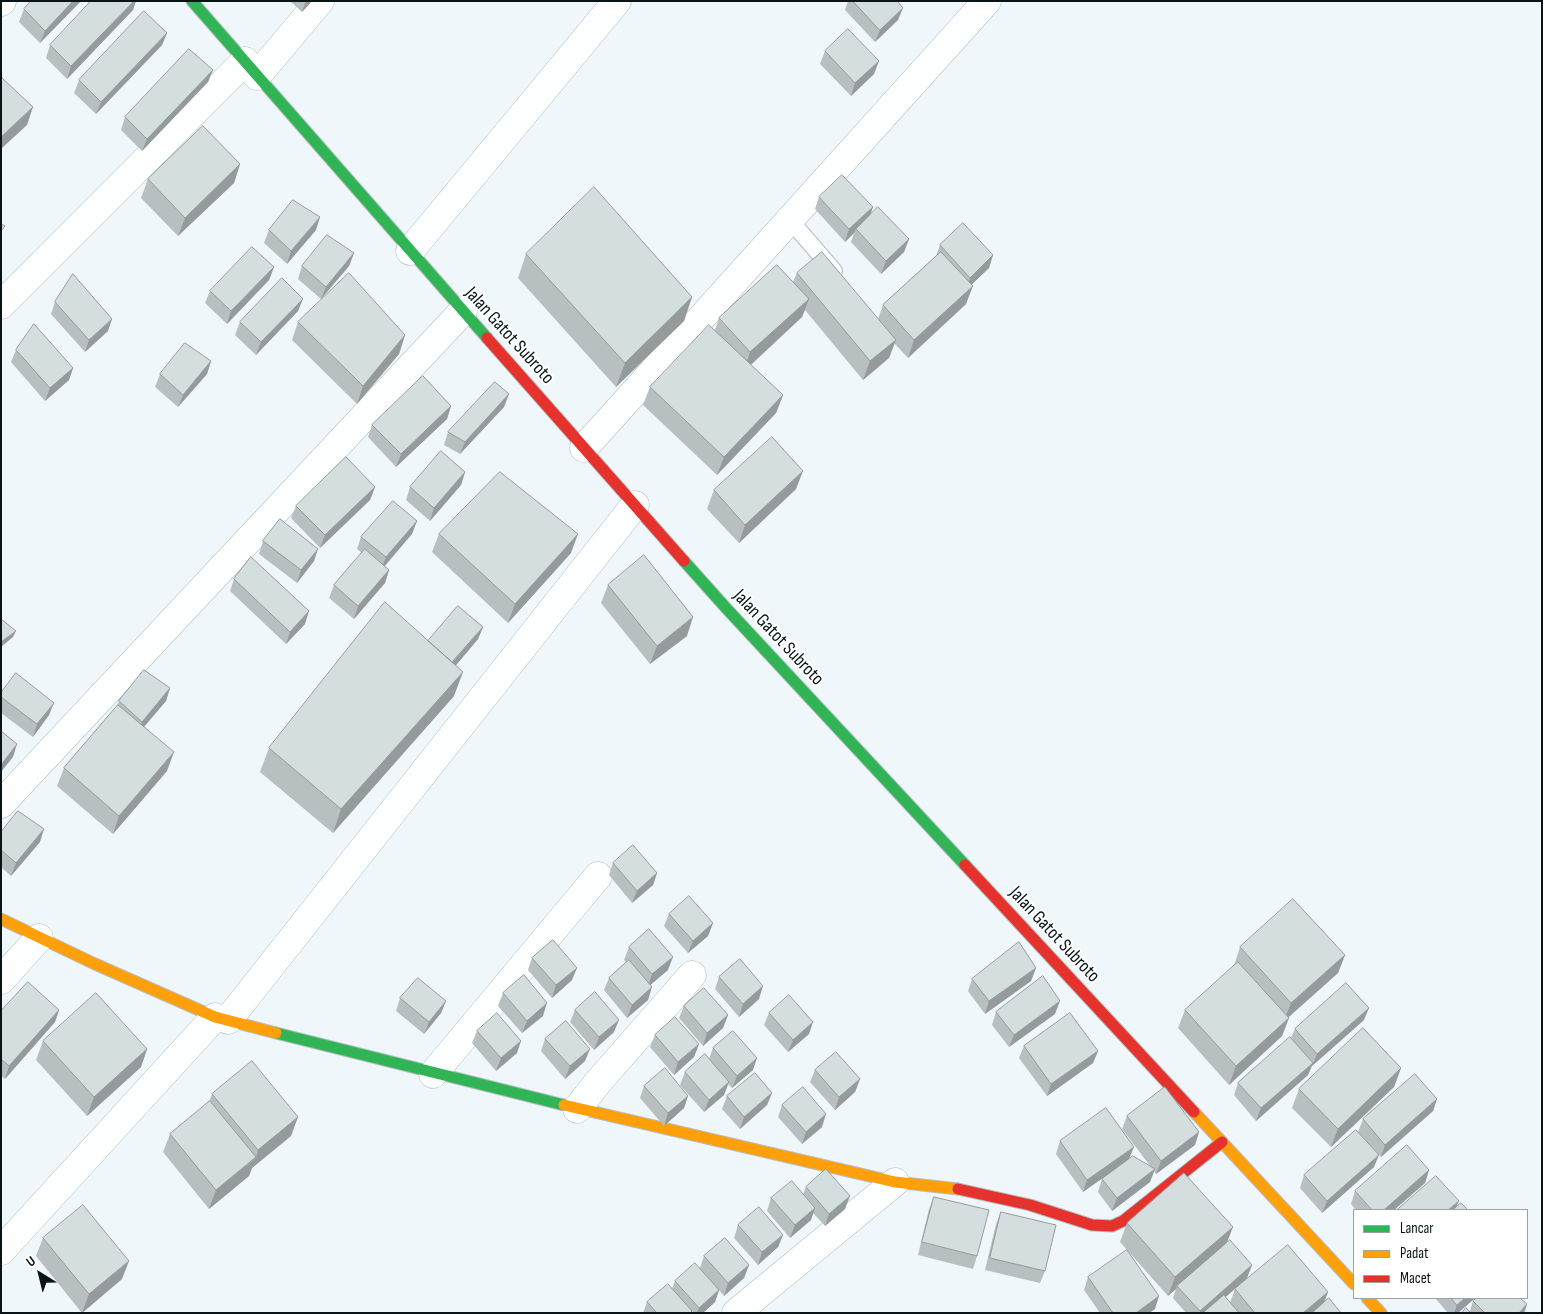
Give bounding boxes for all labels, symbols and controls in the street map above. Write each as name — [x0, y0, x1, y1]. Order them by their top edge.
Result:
street label: Jalan Gatot Subroto — [459, 283, 559, 389]
street label: Jalan Gatot Subroto — [728, 585, 828, 691]
street label: Jalan Gatot Subroto — [1004, 882, 1104, 988]
legend — [1353, 1209, 1528, 1299]
text: Lancar — [1400, 1219, 1434, 1238]
text: Padat — [1400, 1244, 1429, 1263]
north arrow — [15, 1249, 65, 1299]
text: U — [23, 1252, 39, 1270]
text: Macet — [1400, 1269, 1431, 1288]

